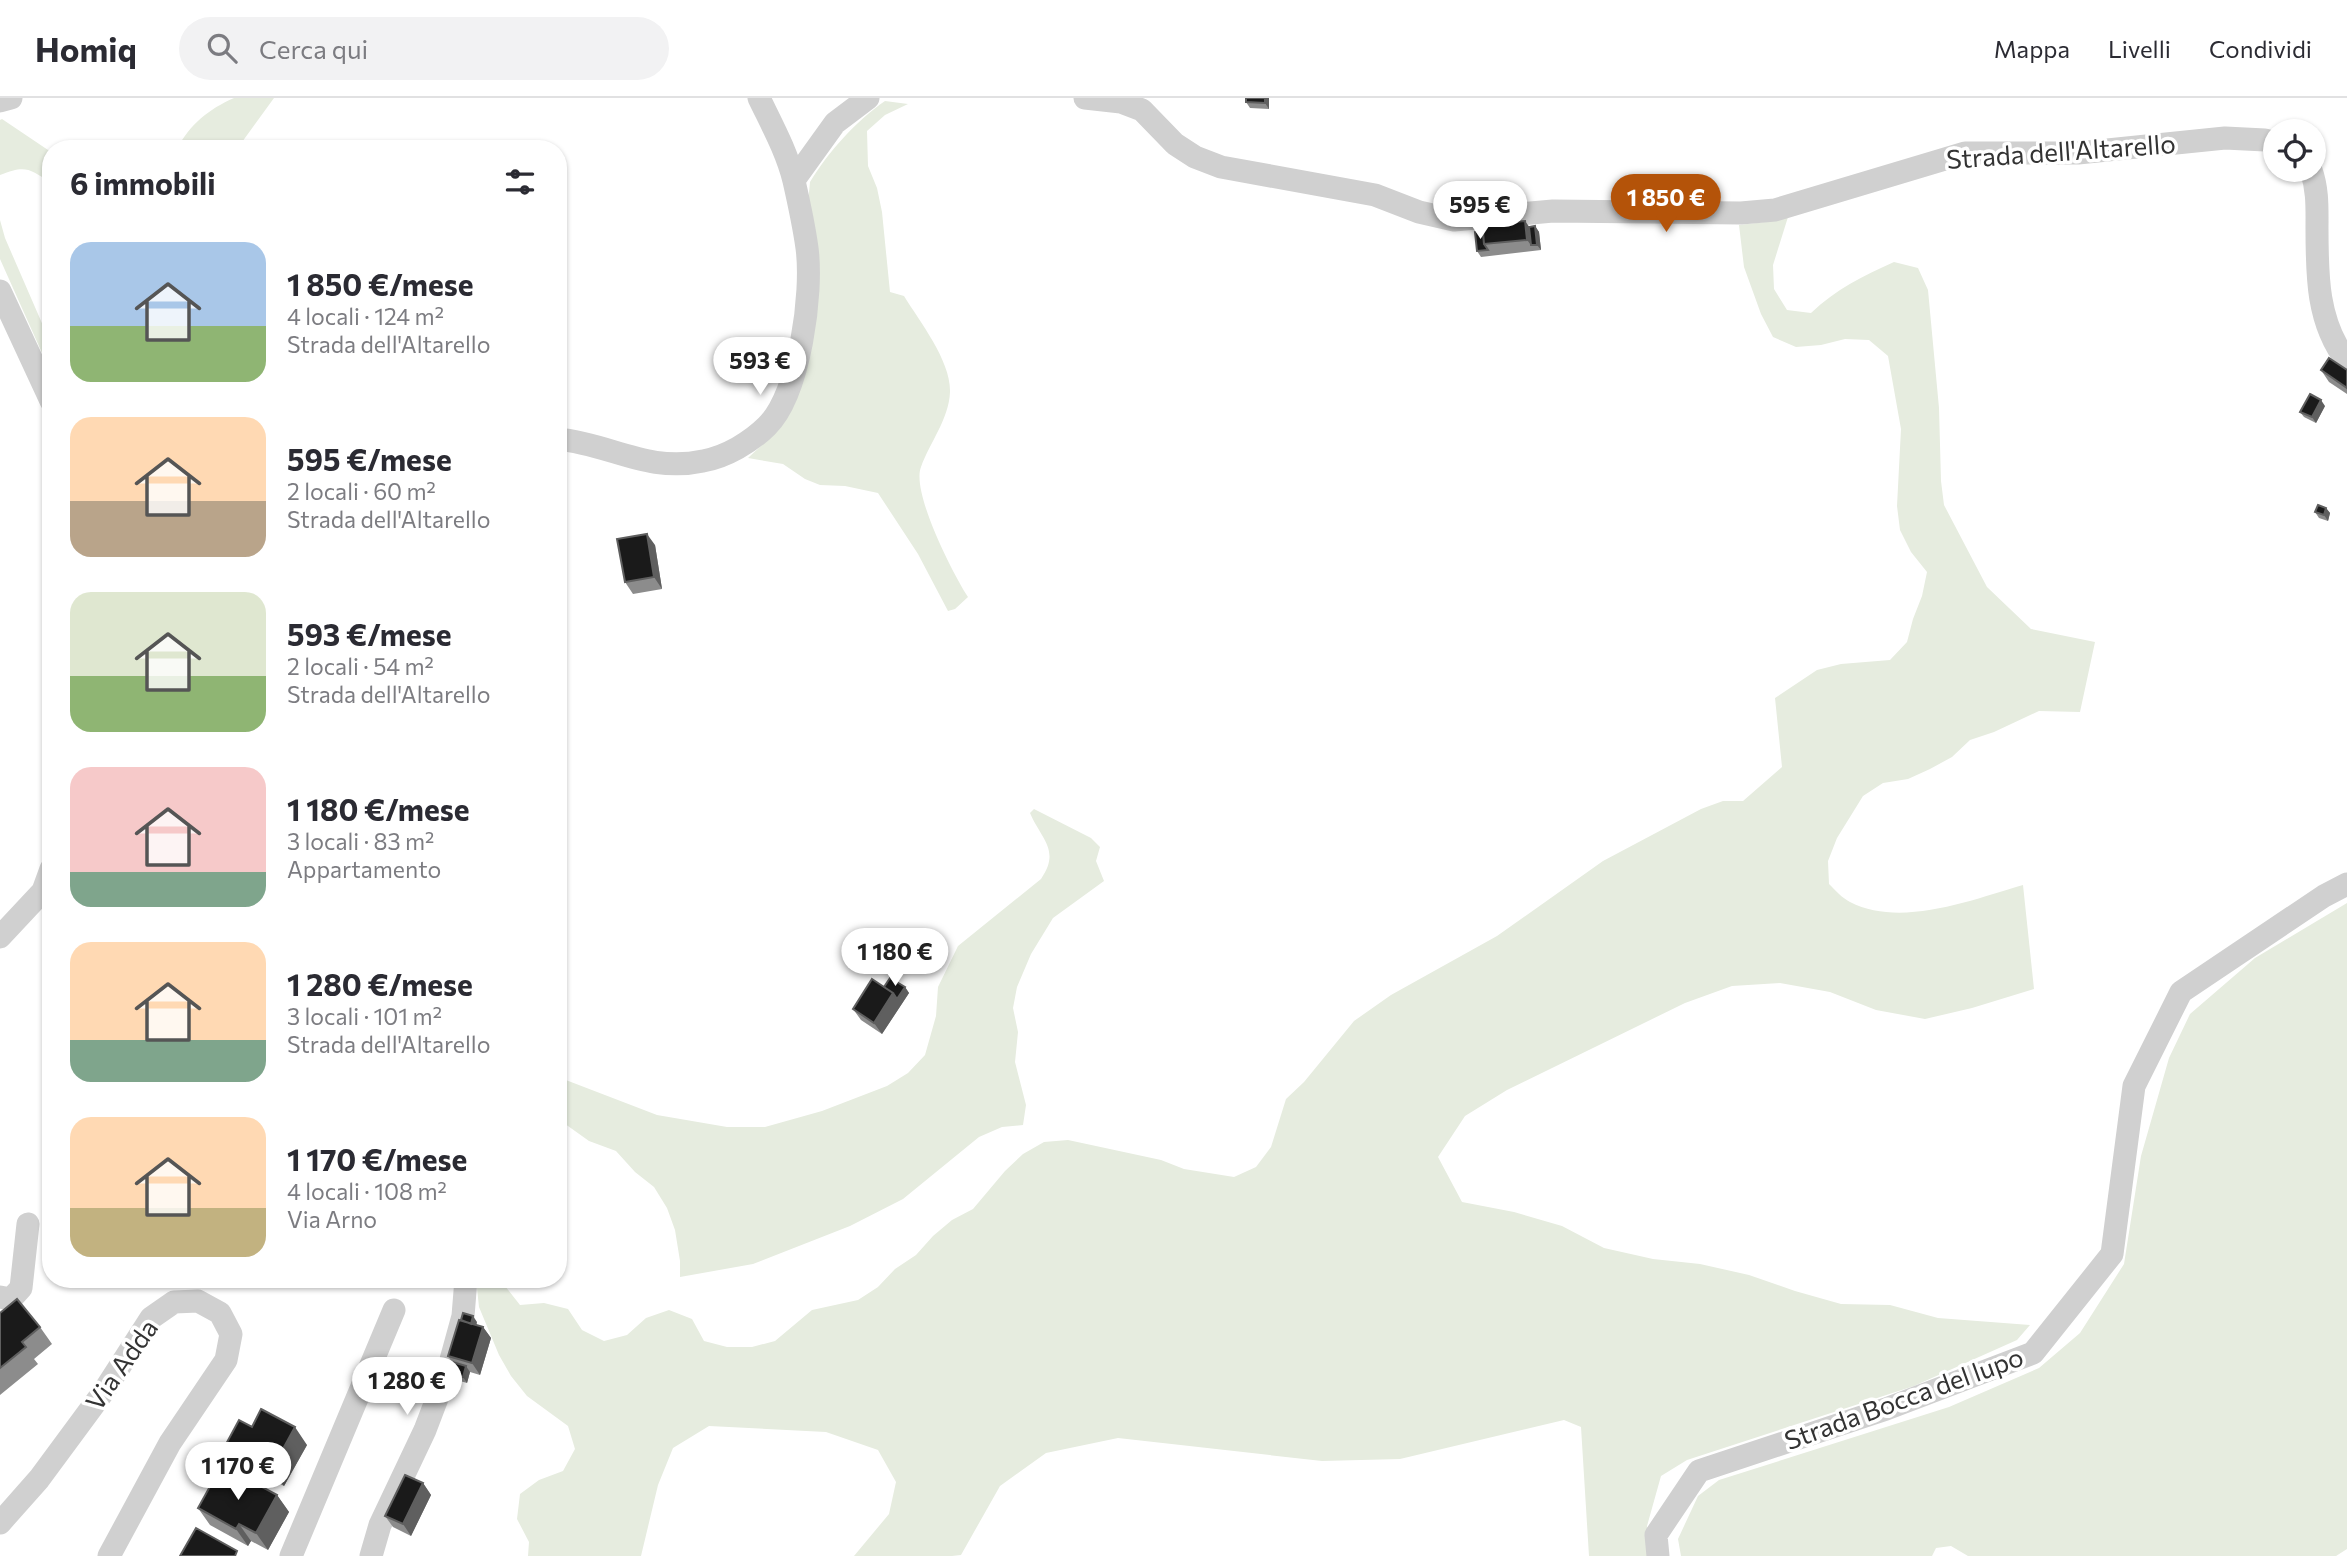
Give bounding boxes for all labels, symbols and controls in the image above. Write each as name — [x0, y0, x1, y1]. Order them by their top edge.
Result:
search box — [179, 17, 669, 80]
text: Homiq — [35, 28, 137, 69]
icon: search — [203, 29, 241, 67]
text: Cerca qui — [259, 33, 368, 64]
text: Mappa — [1994, 34, 2070, 63]
text: Livelli — [2108, 34, 2171, 63]
text: Condividi — [2209, 34, 2312, 63]
map controls — [2263, 119, 2326, 182]
button: locate — [2263, 119, 2326, 182]
street label: Strada dell'Altarello — [1945, 127, 2177, 174]
icon: filters — [501, 163, 539, 201]
text: 6 immobili — [70, 164, 216, 201]
pin: 1 850 € — [1601, 174, 1731, 234]
pin: 595 € — [1431, 181, 1529, 241]
text: 1 850 € — [1627, 183, 1705, 211]
text: 595 € — [1449, 190, 1511, 218]
text: 1 850 €/mese — [287, 265, 474, 302]
icon: home — [126, 270, 210, 354]
text: 4 locali · 124 m² — [287, 302, 444, 330]
text: Strada dell'Altarello — [287, 330, 490, 358]
pin: 593 € — [711, 338, 809, 397]
text: 593 € — [729, 346, 791, 374]
text: 595 €/mese — [287, 440, 452, 477]
icon: home — [126, 445, 210, 529]
text: 2 locali · 60 m² — [287, 477, 436, 505]
text: Strada dell'Altarello — [287, 505, 490, 533]
text: 593 €/mese — [287, 615, 452, 652]
icon: home — [126, 620, 210, 704]
text: 2 locali · 54 m² — [287, 652, 434, 680]
text: Strada dell'Altarello — [287, 680, 490, 708]
text: 1 180 €/mese — [287, 790, 470, 827]
icon: home — [126, 795, 210, 879]
text: 3 locali · 83 m² — [287, 827, 434, 855]
text: Appartamento — [287, 855, 441, 883]
pin: 1 180 € — [830, 928, 960, 988]
text: 1 180 € — [857, 937, 933, 965]
text: 1 280 €/mese — [287, 965, 473, 1002]
icon: home — [126, 970, 210, 1054]
text: 3 locali · 101 m² — [287, 1002, 442, 1030]
text: Strada dell'Altarello — [287, 1030, 490, 1058]
text: 1 170 €/mese — [287, 1140, 467, 1177]
icon: home — [126, 1145, 210, 1229]
text: 4 locali · 108 m² — [287, 1177, 447, 1205]
text: Via Arno — [287, 1205, 377, 1233]
street label: Via Adda — [78, 1313, 163, 1416]
street label: Strada Bocca del lupo — [1780, 1340, 2027, 1455]
pin: 1 280 € — [342, 1358, 472, 1417]
text: 1 280 € — [368, 1366, 446, 1394]
pin: 1 170 € — [173, 1442, 303, 1502]
text: 1 170 € — [201, 1451, 275, 1479]

